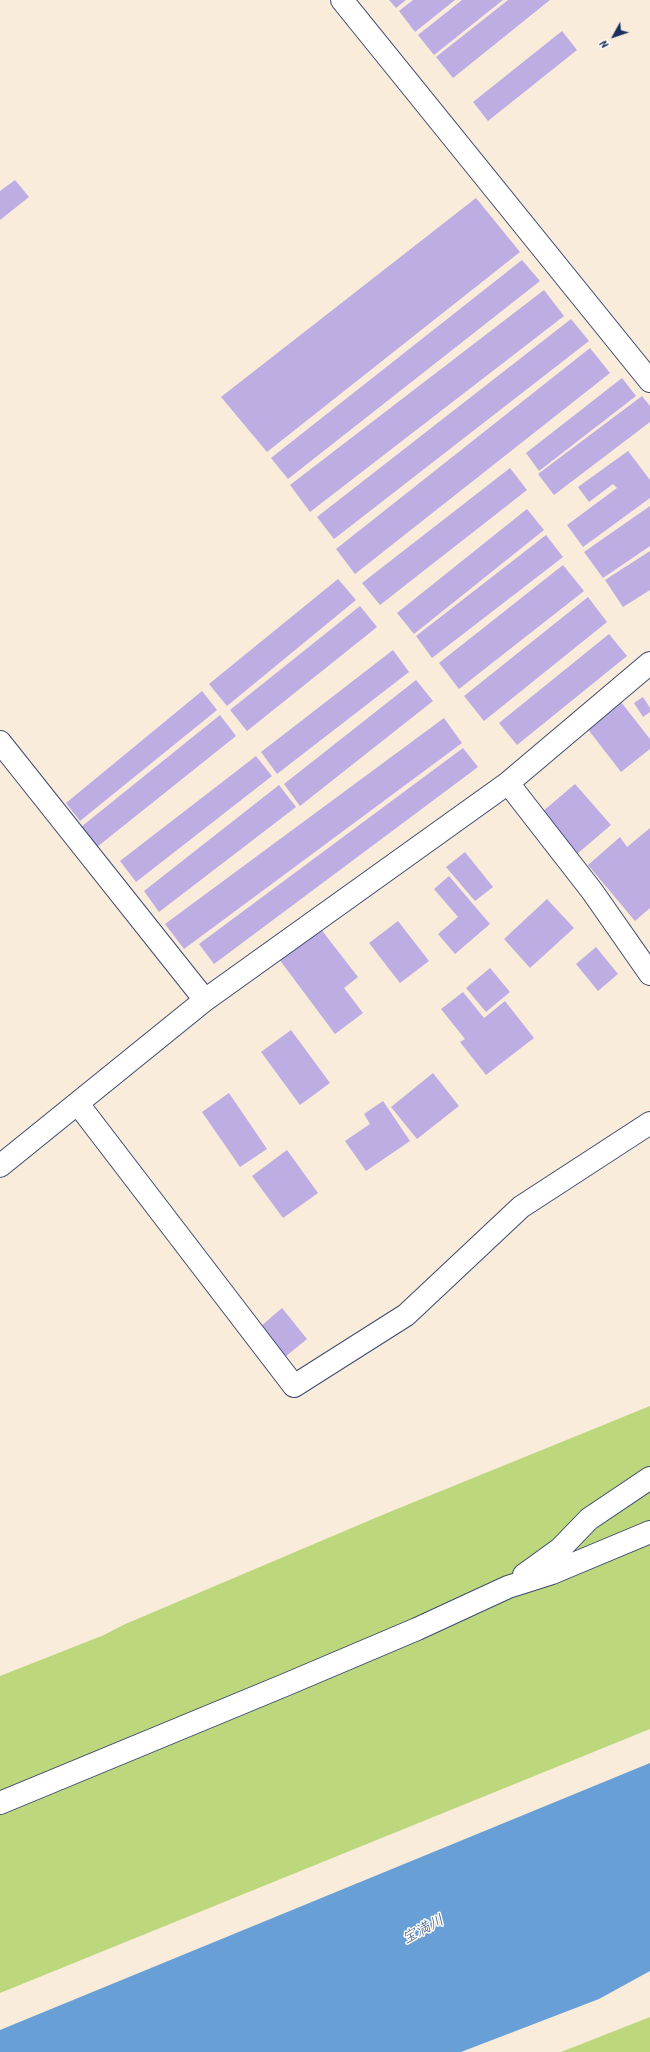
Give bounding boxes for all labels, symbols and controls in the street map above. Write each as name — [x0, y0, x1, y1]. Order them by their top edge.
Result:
north arrow — [594, 16, 634, 56]
text: N — [596, 35, 614, 52]
water label: 宝満川 — [400, 1912, 448, 1950]

